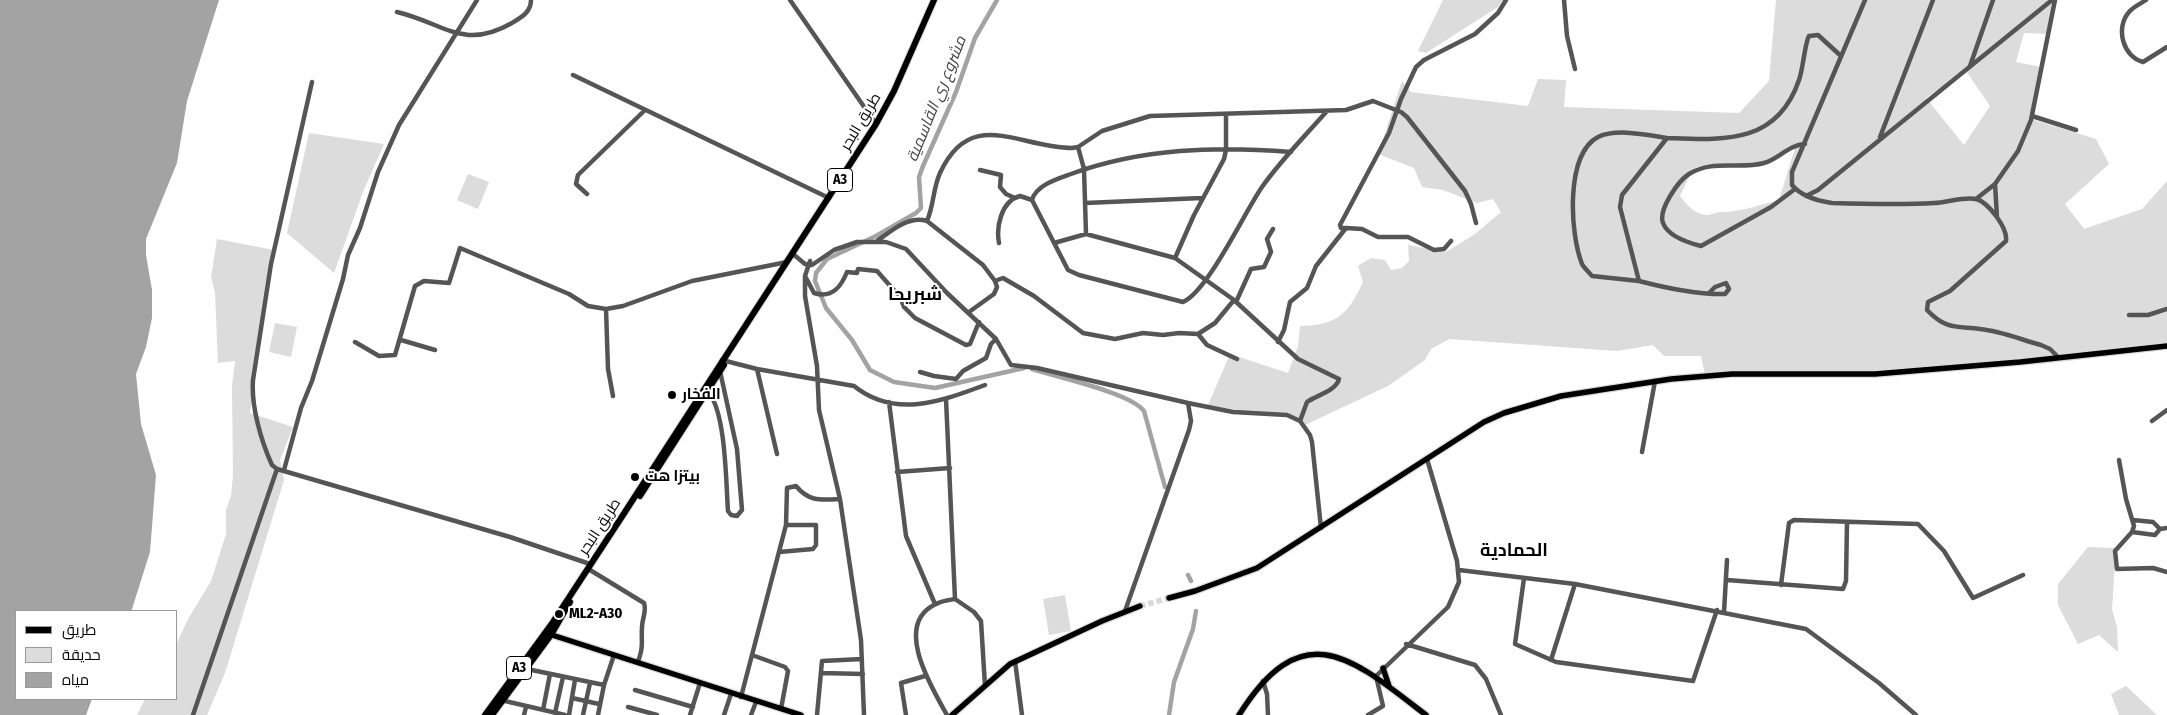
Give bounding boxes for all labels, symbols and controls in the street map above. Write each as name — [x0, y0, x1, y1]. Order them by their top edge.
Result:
water label: مشروع ري القاسمية — [903, 33, 971, 165]
street label: طريق البحر — [837, 90, 885, 154]
road number: A3 — [828, 168, 852, 192]
district label: شبريحا — [888, 284, 942, 306]
place label: الفخار — [682, 386, 721, 404]
marker: الفخار — [666, 389, 678, 401]
place label: بيتزا هت — [645, 468, 700, 486]
marker: بيتزا هت — [629, 471, 641, 483]
street label: طريق البحر — [575, 495, 625, 559]
district label: الحمادية — [1480, 540, 1548, 562]
place label: ML2-A30 — [569, 605, 623, 623]
marker: ML2-A30 — [553, 608, 565, 620]
legend — [15, 610, 178, 700]
text: طريق — [62, 621, 96, 639]
text: حديقة — [62, 646, 101, 664]
road number: A3 — [506, 656, 532, 680]
text: مياه — [62, 671, 89, 689]

